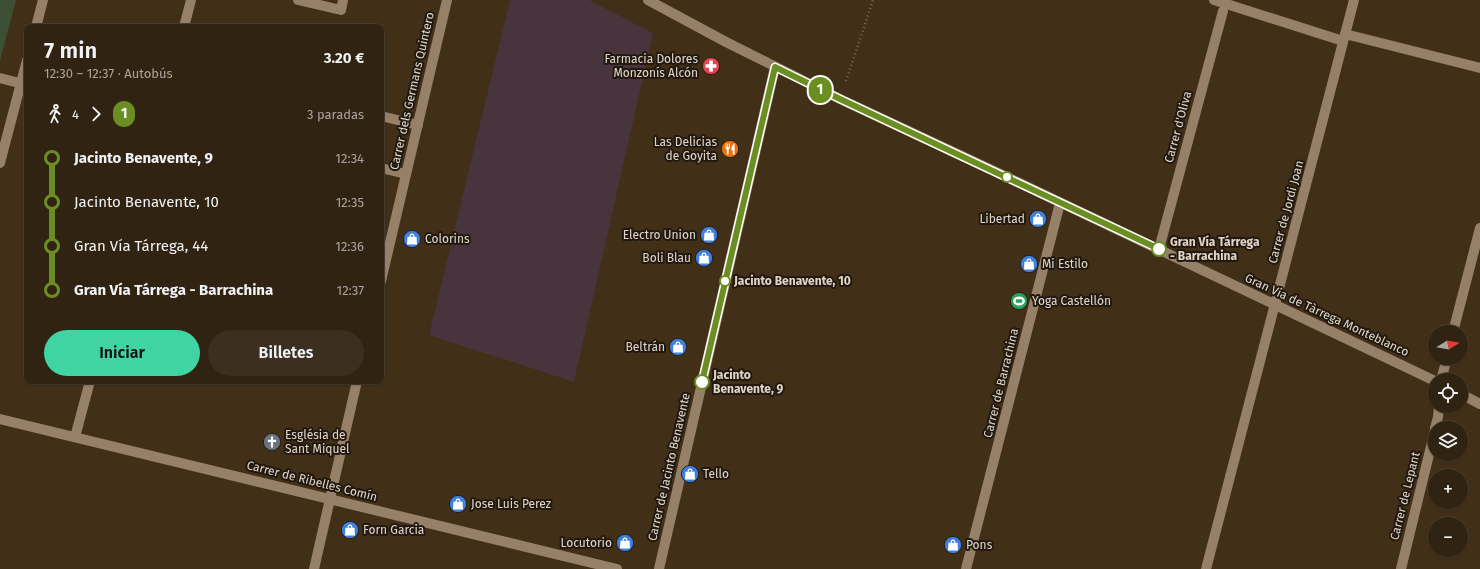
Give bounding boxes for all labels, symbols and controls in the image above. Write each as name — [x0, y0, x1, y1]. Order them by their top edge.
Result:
street label: Carrer dels Germans Quintero — [387, 11, 437, 171]
text: 7 min — [44, 37, 97, 64]
text: 3.20 € — [324, 49, 364, 67]
place label: Farmacia Dolores Monzonís Alcón — [604, 52, 698, 80]
pharmacy icon: Farmacia Dolores Monzonís Alcón — [701, 56, 721, 76]
text: 12:30 – 12:37 · Autobús — [44, 66, 173, 81]
line badge: 1 — [807, 77, 833, 103]
text: 1 — [817, 81, 823, 98]
street label: Carrer d'Oliva — [1162, 90, 1194, 164]
icon: walk — [44, 103, 66, 125]
icon: forward — [85, 103, 107, 125]
text: 1 — [121, 105, 127, 122]
text: 4 — [72, 107, 79, 122]
text: 3 paradas — [307, 107, 364, 122]
place label: Las Delicias de Goyita — [654, 135, 717, 163]
restaurant icon: Las Delicias de Goyita — [720, 139, 740, 159]
text: Jacinto Benavente, 9 — [74, 149, 213, 167]
text: 12:34 — [335, 151, 364, 166]
street label: Carrer de Jordi Joan — [1266, 159, 1306, 265]
unlabelled marker — [1001, 171, 1013, 183]
text: Jacinto Benavente, 10 — [74, 193, 219, 211]
text: 12:35 — [336, 195, 364, 210]
shop icon: Libertad — [1028, 209, 1048, 229]
place label: Libertad — [979, 212, 1025, 226]
shop icon: Electro Union — [699, 225, 719, 245]
place label: Electro Union — [623, 228, 696, 242]
shop icon: Colorins — [402, 229, 422, 249]
place label: Colorins — [425, 232, 470, 246]
place label: Gran Vía Tárrega - Barrachina — [1170, 235, 1260, 263]
text: Gran Vía Tárrega, 44 — [74, 237, 208, 255]
text: 12:36 — [335, 239, 364, 254]
marker: Gran Vía Tárrega - Barrachina — [1151, 241, 1167, 257]
shop icon: Boli Blau — [694, 248, 714, 268]
place label: Boli Blau — [642, 251, 691, 265]
shop icon: Mi Estilo — [1019, 254, 1039, 274]
place label: Mi Estilo — [1042, 257, 1088, 271]
street label: Gran Via de Tàrrega Monteblanco — [1243, 271, 1411, 359]
place label: Jacinto Benavente, 10 — [733, 274, 851, 288]
marker: Jacinto Benavente, 10 — [719, 275, 731, 287]
text: Gran Vía Tárrega - Barrachina — [74, 281, 273, 299]
text: 12:37 — [337, 283, 364, 298]
sports icon: Yoga Castellón — [1009, 291, 1029, 311]
place label: Yoga Castellón — [1032, 294, 1111, 308]
north arrow — [1428, 325, 1468, 365]
map controls — [1428, 325, 1468, 557]
street label: Carrer de Barrachina — [981, 327, 1021, 439]
button: Iniciar — [44, 330, 200, 376]
button: Billetes — [208, 330, 364, 376]
shop icon: Beltrán — [668, 337, 688, 357]
place label: Beltrán — [626, 340, 665, 354]
place label: Jacinto Benavente, 9 — [712, 368, 784, 396]
button: locate — [1428, 373, 1468, 413]
marker: Jacinto Benavente, 9 — [694, 374, 710, 390]
street label: Carrer de Jacinto Benavente — [645, 392, 693, 542]
button: layers — [1428, 421, 1468, 461]
place label: Església de Sant Miquel — [285, 428, 350, 456]
church icon: Església de Sant Miquel — [262, 432, 282, 452]
street label: Carrer de Lepant — [1387, 450, 1423, 542]
street label: Carrer de Ribelles Comín — [245, 458, 379, 504]
shop icon: Tello — [680, 464, 700, 484]
place label: Tello — [703, 467, 729, 481]
button: + — [1428, 469, 1468, 509]
shop icon: Jose Luis Perez — [448, 494, 468, 514]
place label: Jose Luis Perez — [471, 497, 551, 511]
button: − — [1428, 517, 1468, 557]
shop icon: Forn Garcia — [340, 520, 360, 540]
place label: Forn Garcia — [363, 523, 424, 537]
shop icon: Locutorio — [615, 533, 635, 553]
shop icon: Pons — [943, 535, 963, 555]
place label: Locutorio — [561, 536, 612, 550]
place label: Pons — [966, 538, 993, 552]

